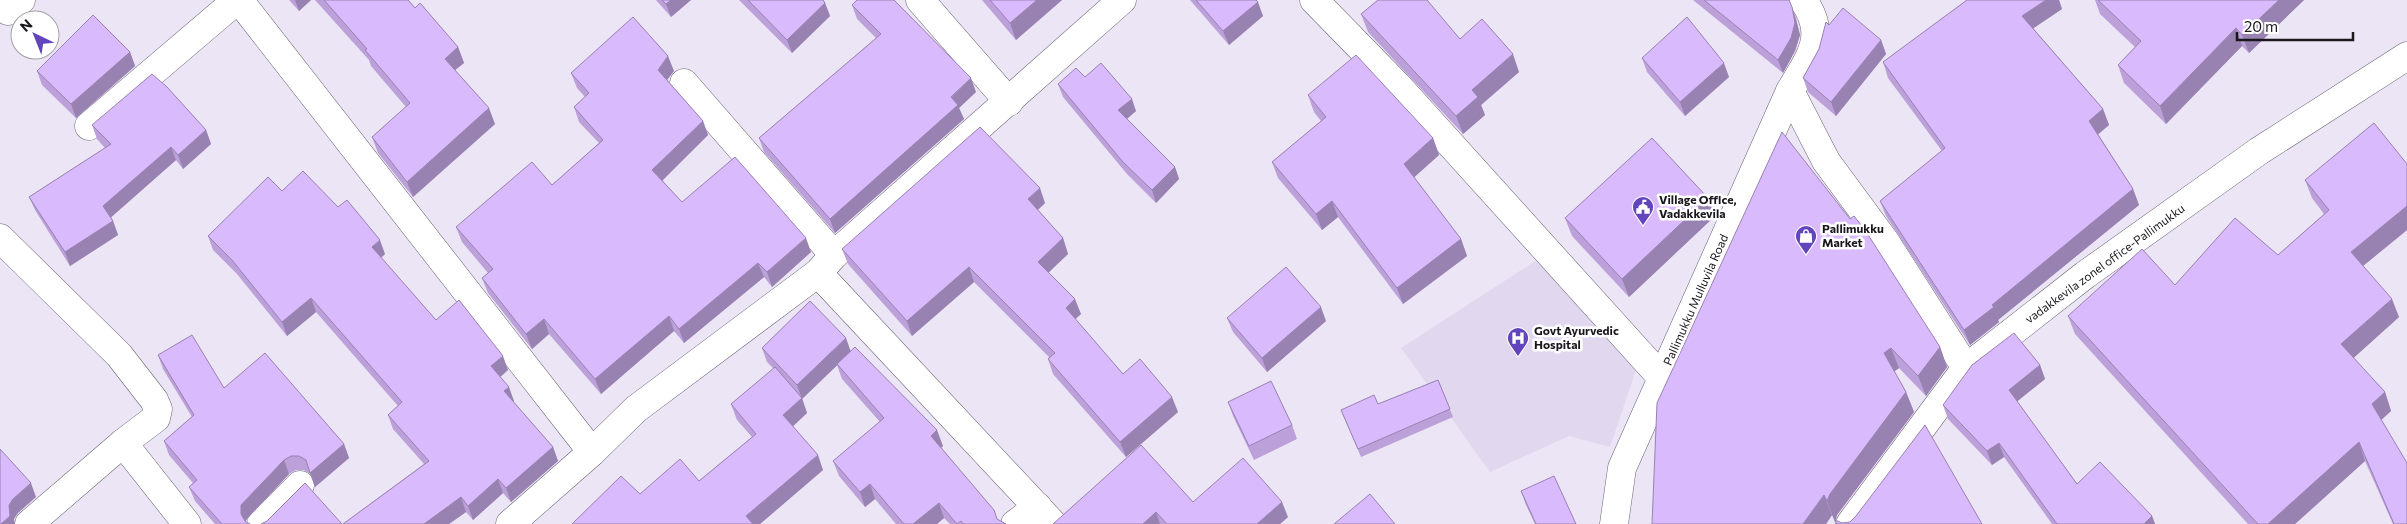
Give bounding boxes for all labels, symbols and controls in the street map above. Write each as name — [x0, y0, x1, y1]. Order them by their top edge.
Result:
north arrow — [10, 10, 60, 60]
scale bar — [2237, 10, 2353, 42]
text: N — [16, 15, 35, 35]
text: 20 m — [2244, 17, 2278, 35]
place label: Village Office, Vadakkevila — [1659, 192, 1737, 220]
public building icon: Village Office, Vadakkevila — [1631, 195, 1655, 226]
street label: vadakkevila zonel office-Pallimukku — [2022, 201, 2187, 326]
place label: Pallimukku Market — [1822, 221, 1884, 249]
shop icon: Pallimukku Market — [1794, 224, 1818, 255]
street label: Pallimukku Mulluvila Road — [1660, 232, 1730, 367]
place label: Govt Ayurvedic Hospital — [1534, 323, 1619, 351]
hospital icon: Govt Ayurvedic Hospital — [1506, 326, 1530, 357]

